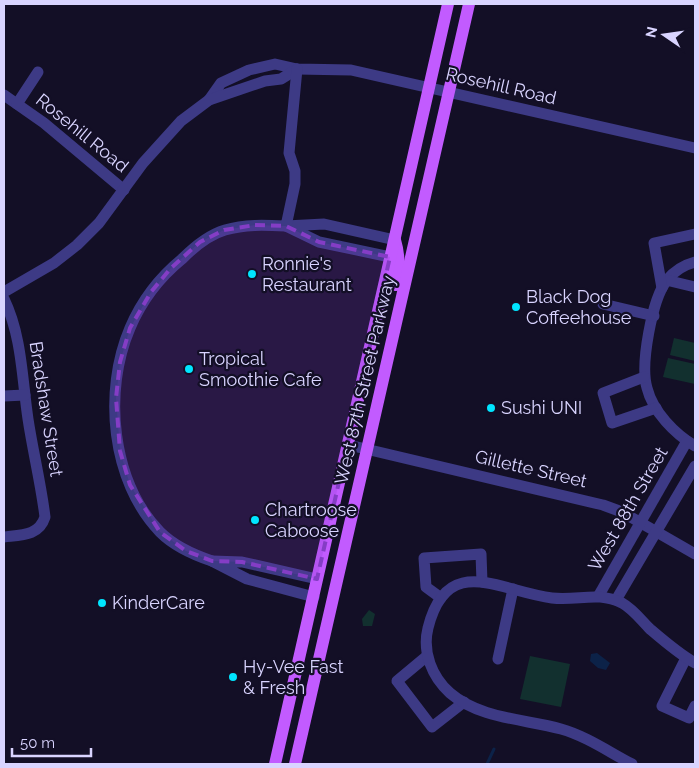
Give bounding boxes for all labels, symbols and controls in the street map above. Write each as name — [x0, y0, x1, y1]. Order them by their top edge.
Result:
north arrow — [639, 10, 689, 60]
text: N — [642, 25, 660, 39]
street label: Rosehill Road — [444, 63, 558, 108]
street label: Rosehill Road — [32, 89, 133, 176]
place label: Ronnie's Restaurant — [262, 253, 352, 295]
marker: Ronnie's Restaurant — [246, 268, 258, 280]
street label: West 87th Street Parkway — [330, 273, 399, 486]
place label: Black Dog Coffeehouse — [526, 286, 632, 328]
marker: Black Dog Coffeehouse — [510, 301, 522, 313]
street label: Bradshaw Street — [25, 340, 68, 478]
place label: Tropical Smoothie Cafe — [199, 348, 322, 390]
marker: Tropical Smoothie Cafe — [183, 363, 195, 375]
place label: Sushi UNI — [501, 397, 582, 418]
marker: Sushi UNI — [485, 402, 497, 414]
street label: West 88th Street — [584, 443, 672, 575]
street label: Gillette Street — [473, 445, 589, 492]
place label: Chartroose Caboose — [265, 499, 357, 541]
marker: Chartroose Caboose — [249, 514, 261, 526]
place label: KinderCare — [112, 592, 205, 613]
marker: KinderCare — [96, 597, 108, 609]
place label: Hy-Vee Fast & Fresh — [243, 656, 343, 698]
marker: Hy-Vee Fast & Fresh — [227, 671, 239, 683]
scale bar — [12, 726, 91, 758]
text: 50 m — [20, 734, 55, 752]

